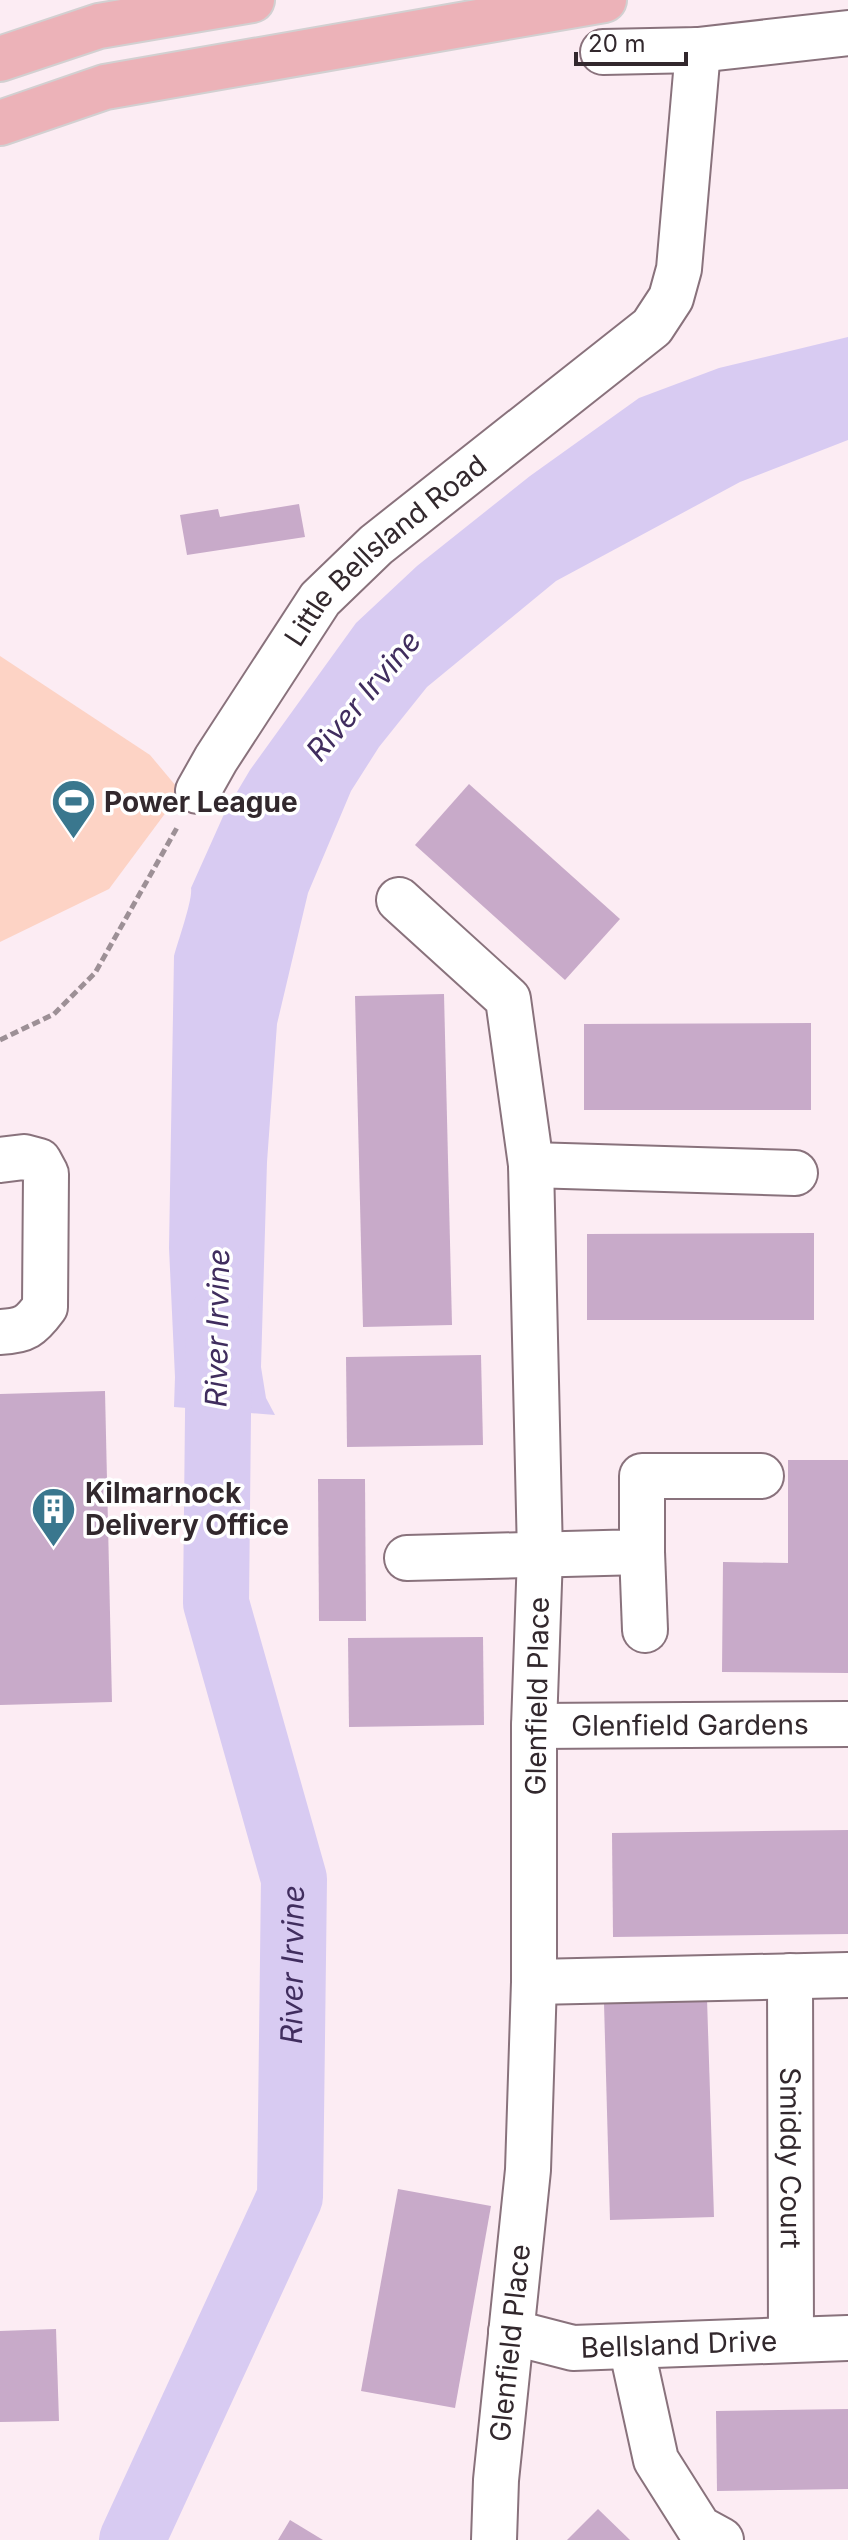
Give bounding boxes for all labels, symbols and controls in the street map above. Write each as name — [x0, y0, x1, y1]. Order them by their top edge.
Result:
scale bar — [576, 16, 686, 66]
text: 20 m — [588, 29, 646, 58]
street label: Little Bellsland Road — [277, 448, 493, 652]
water label: River Irvine — [298, 623, 428, 768]
sports icon: Power League — [49, 778, 97, 841]
place label: Power League — [104, 785, 298, 819]
water label: River Irvine — [198, 1248, 236, 1408]
place label: Kilmarnock Delivery Office — [85, 1476, 289, 1542]
building icon: Kilmarnock Delivery Office — [30, 1485, 78, 1548]
street label: Glenfield Place — [518, 1596, 556, 1796]
street label: Glenfield Gardens — [571, 1707, 809, 1743]
water label: River Irvine — [273, 1885, 311, 2044]
street label: Smiddy Court — [773, 2067, 808, 2249]
street label: Glenfield Place — [483, 2243, 537, 2443]
street label: Bellsland Drive — [580, 2324, 778, 2365]

